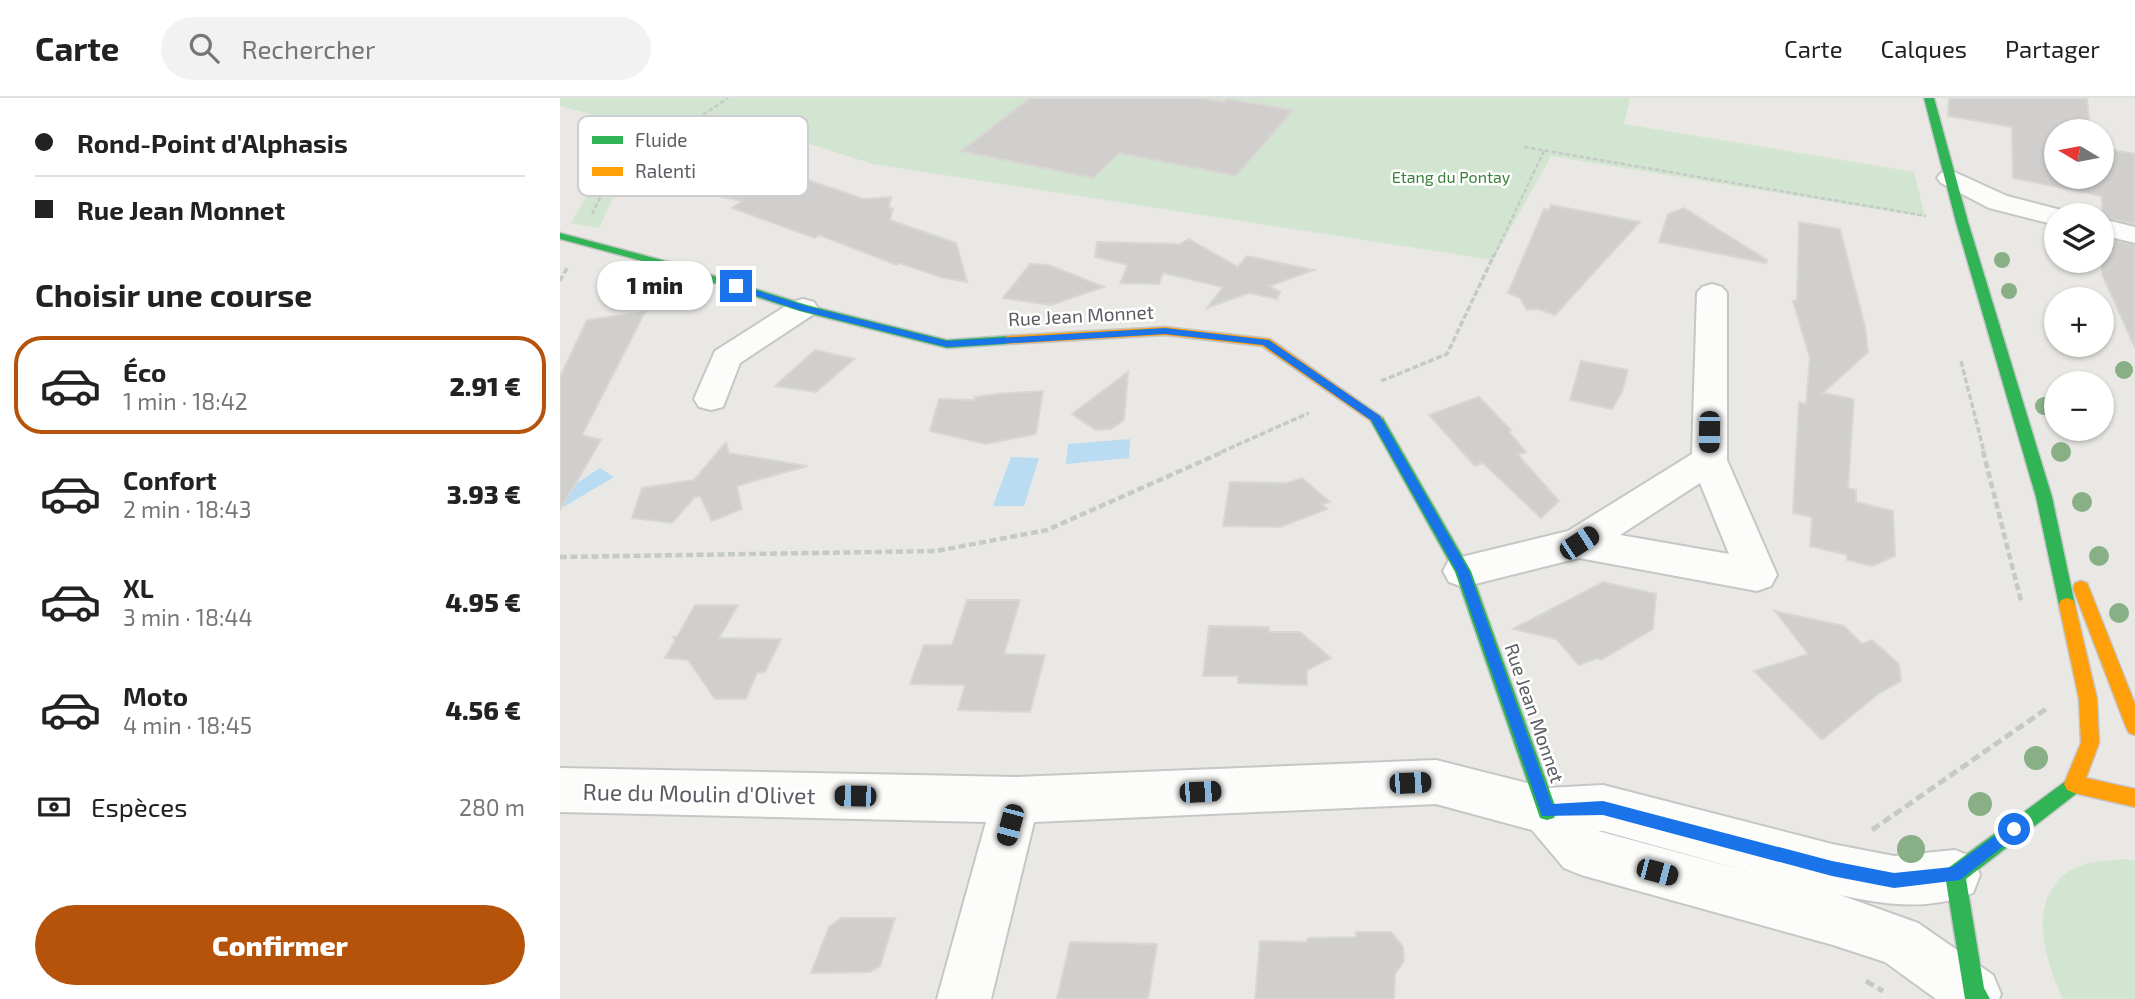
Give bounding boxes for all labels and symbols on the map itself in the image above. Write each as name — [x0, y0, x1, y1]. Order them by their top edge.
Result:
legend — [578, 116, 808, 196]
north arrow — [2044, 119, 2114, 189]
text: Fluide — [635, 128, 688, 151]
text: Ralenti — [635, 159, 696, 182]
park label: Etang du Pontay — [1392, 167, 1511, 186]
callout: 1 min — [596, 262, 712, 310]
route end — [720, 270, 752, 302]
street label: Rue Jean Monnet — [1008, 300, 1154, 330]
car — [1699, 411, 1720, 453]
car — [1556, 523, 1603, 563]
street label: Rue Jean Monnet — [1500, 640, 1570, 786]
car — [1389, 772, 1432, 794]
street label: Rue du Moulin d'Olivet — [582, 777, 816, 809]
car — [1179, 780, 1222, 804]
car — [834, 785, 877, 807]
car — [995, 802, 1026, 848]
route start — [1998, 813, 2030, 845]
car — [1634, 856, 1681, 888]

